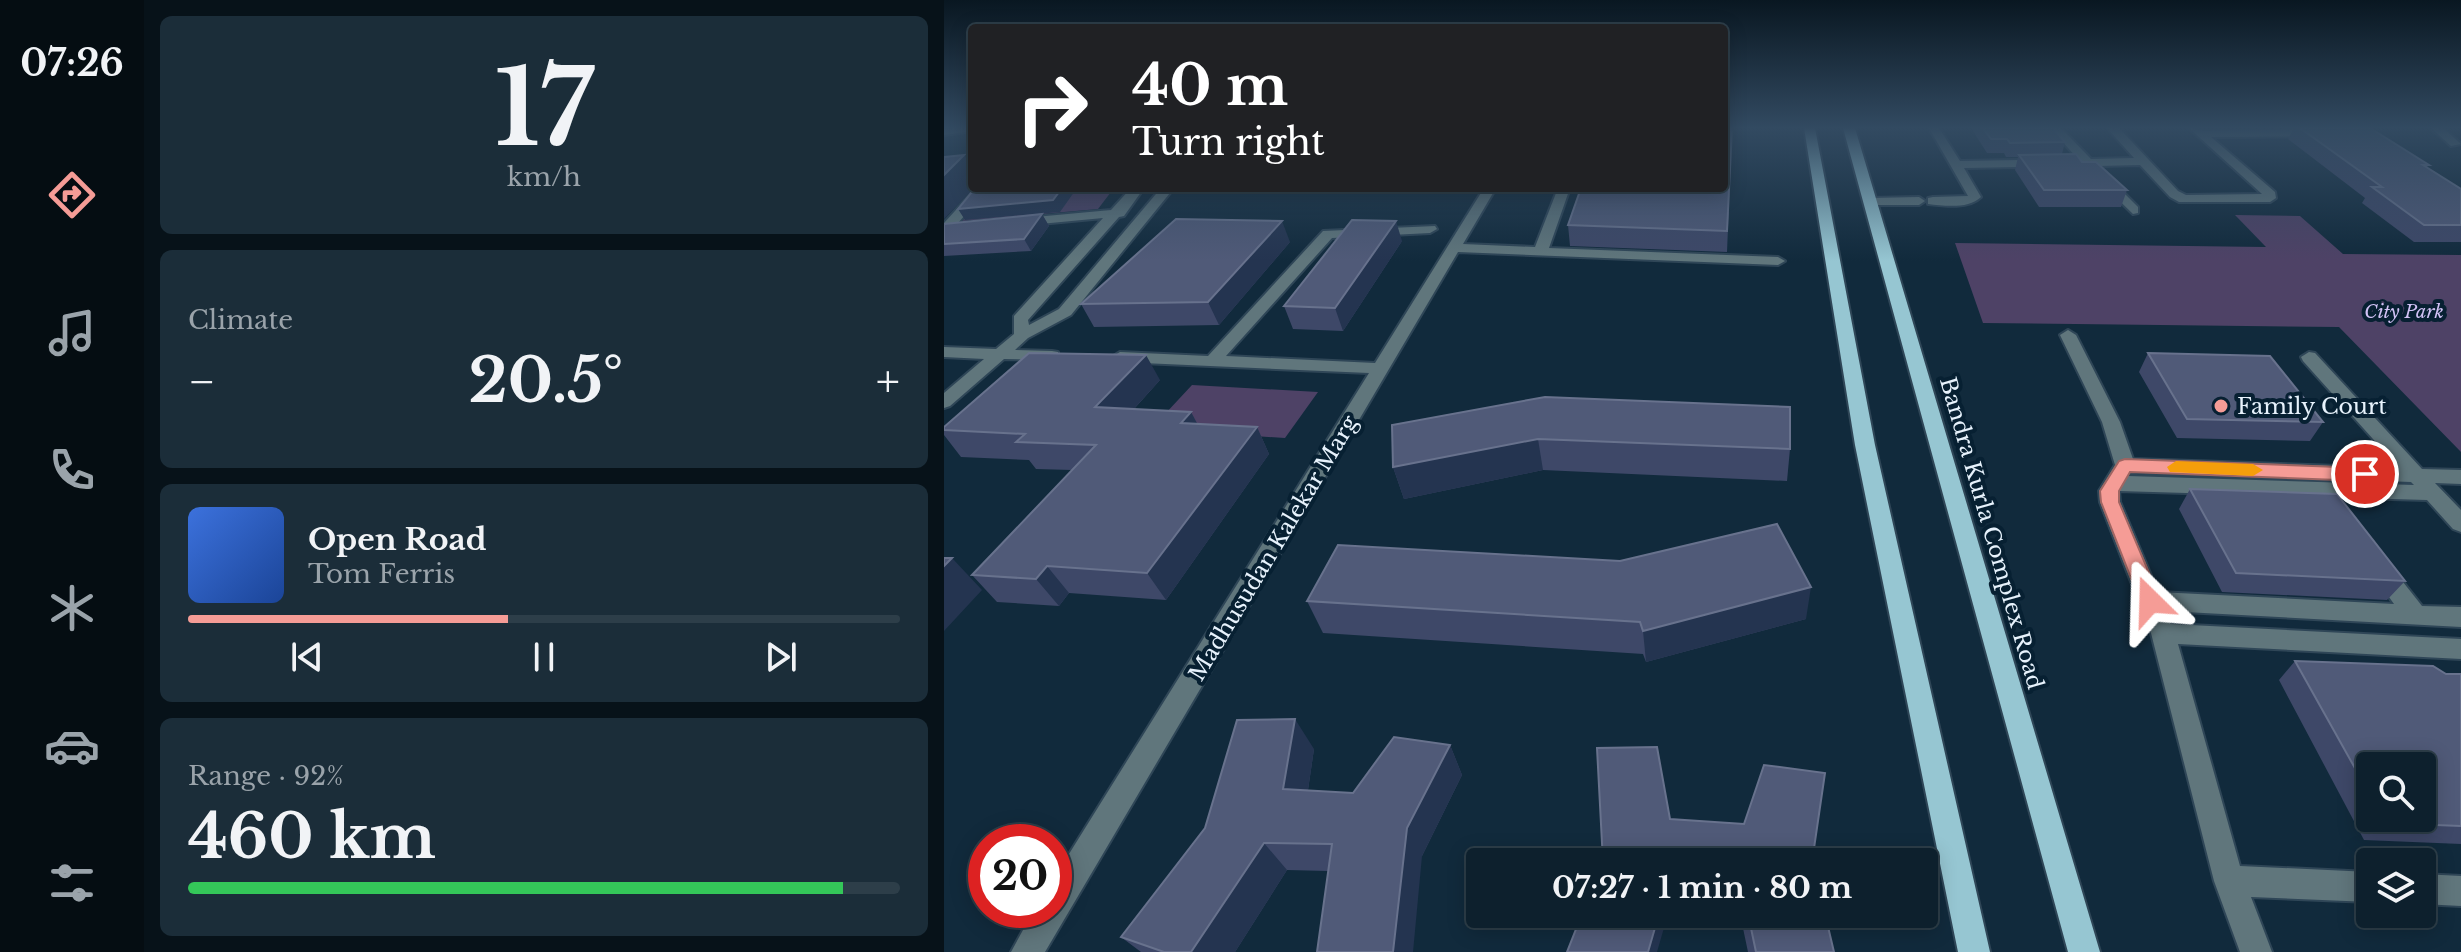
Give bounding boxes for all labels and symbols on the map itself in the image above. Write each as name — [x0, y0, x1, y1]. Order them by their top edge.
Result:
park label: City Park — [2364, 301, 2444, 323]
street label: Bandra Kurla Complex Road — [1934, 374, 2049, 692]
place label: Family Court — [2237, 393, 2387, 420]
marker: Family Court — [2212, 397, 2230, 415]
street label: Madhusudan Kalekar Marg — [1183, 410, 1364, 686]
pin — [2331, 440, 2399, 508]
position arrow — [2108, 559, 2192, 643]
speed limit sign: 20 — [968, 824, 1072, 928]

